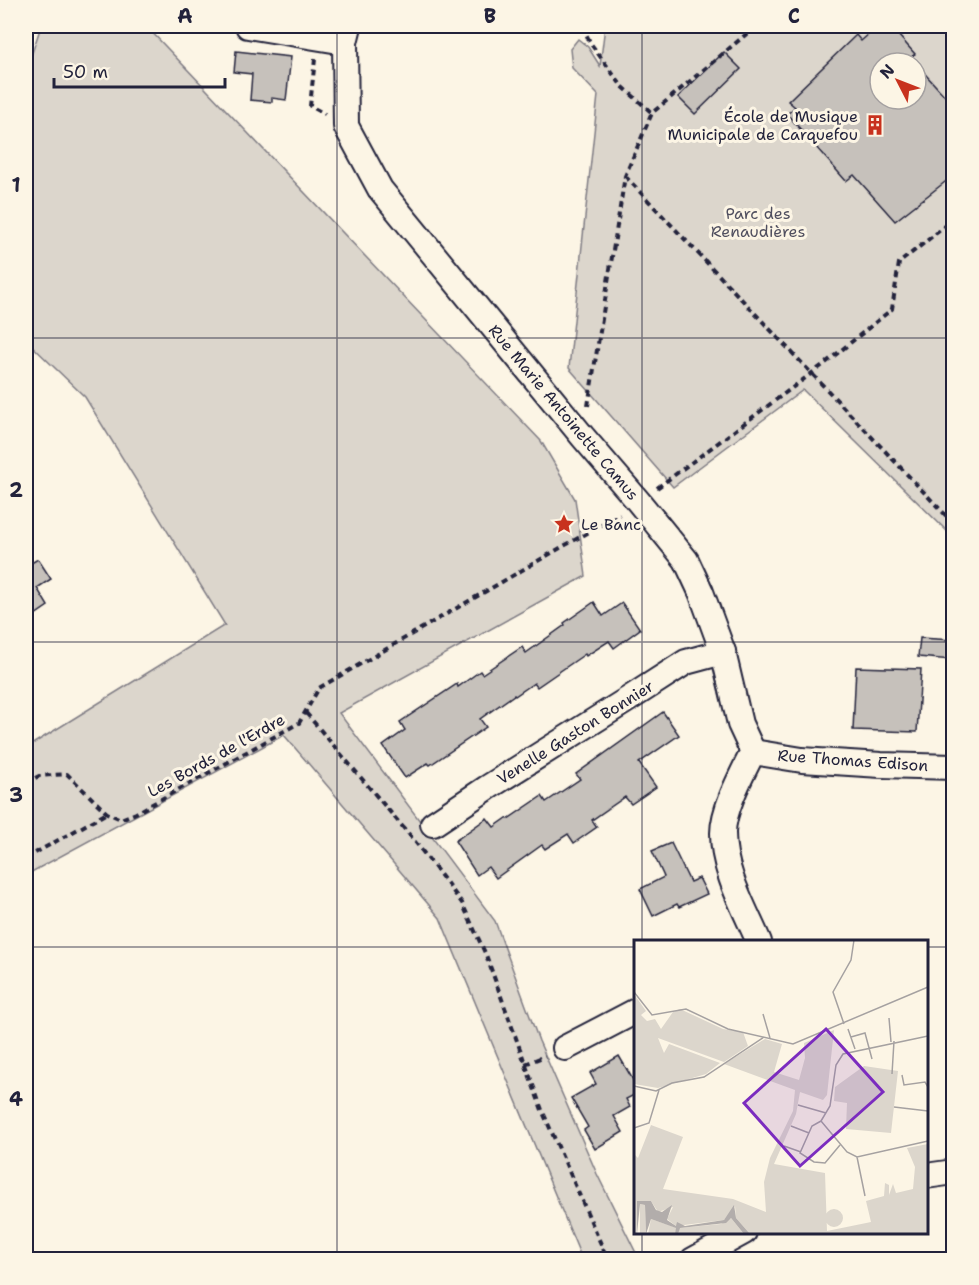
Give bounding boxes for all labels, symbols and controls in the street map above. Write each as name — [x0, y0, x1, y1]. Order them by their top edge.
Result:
text: A — [177, 3, 193, 29]
text: B — [484, 3, 496, 29]
text: C — [788, 3, 800, 29]
scale bar — [54, 51, 225, 89]
north arrow — [868, 51, 928, 111]
text: 50 m — [63, 60, 108, 84]
text: N — [875, 60, 899, 83]
place label: École de Musique Municipale de Carquefou — [667, 106, 858, 145]
building icon: École de Musique Municipale de Carquefou — [863, 113, 887, 137]
text: 1 — [11, 172, 21, 198]
park label: Parc des Renaudières — [711, 203, 805, 242]
street label: Rue Marie Antoinette Camus — [484, 320, 643, 505]
text: 2 — [9, 477, 23, 503]
place icon: Le Banc — [552, 512, 576, 536]
place label: Le Banc — [581, 514, 641, 535]
street label: Venelle Gaston Bonnier — [493, 676, 658, 789]
street label: Les Bords de l'Erdre — [144, 709, 289, 802]
street label: Rue Thomas Edison — [777, 745, 929, 776]
text: 3 — [9, 782, 23, 808]
inset map — [634, 940, 928, 1234]
text: 4 — [9, 1086, 23, 1112]

